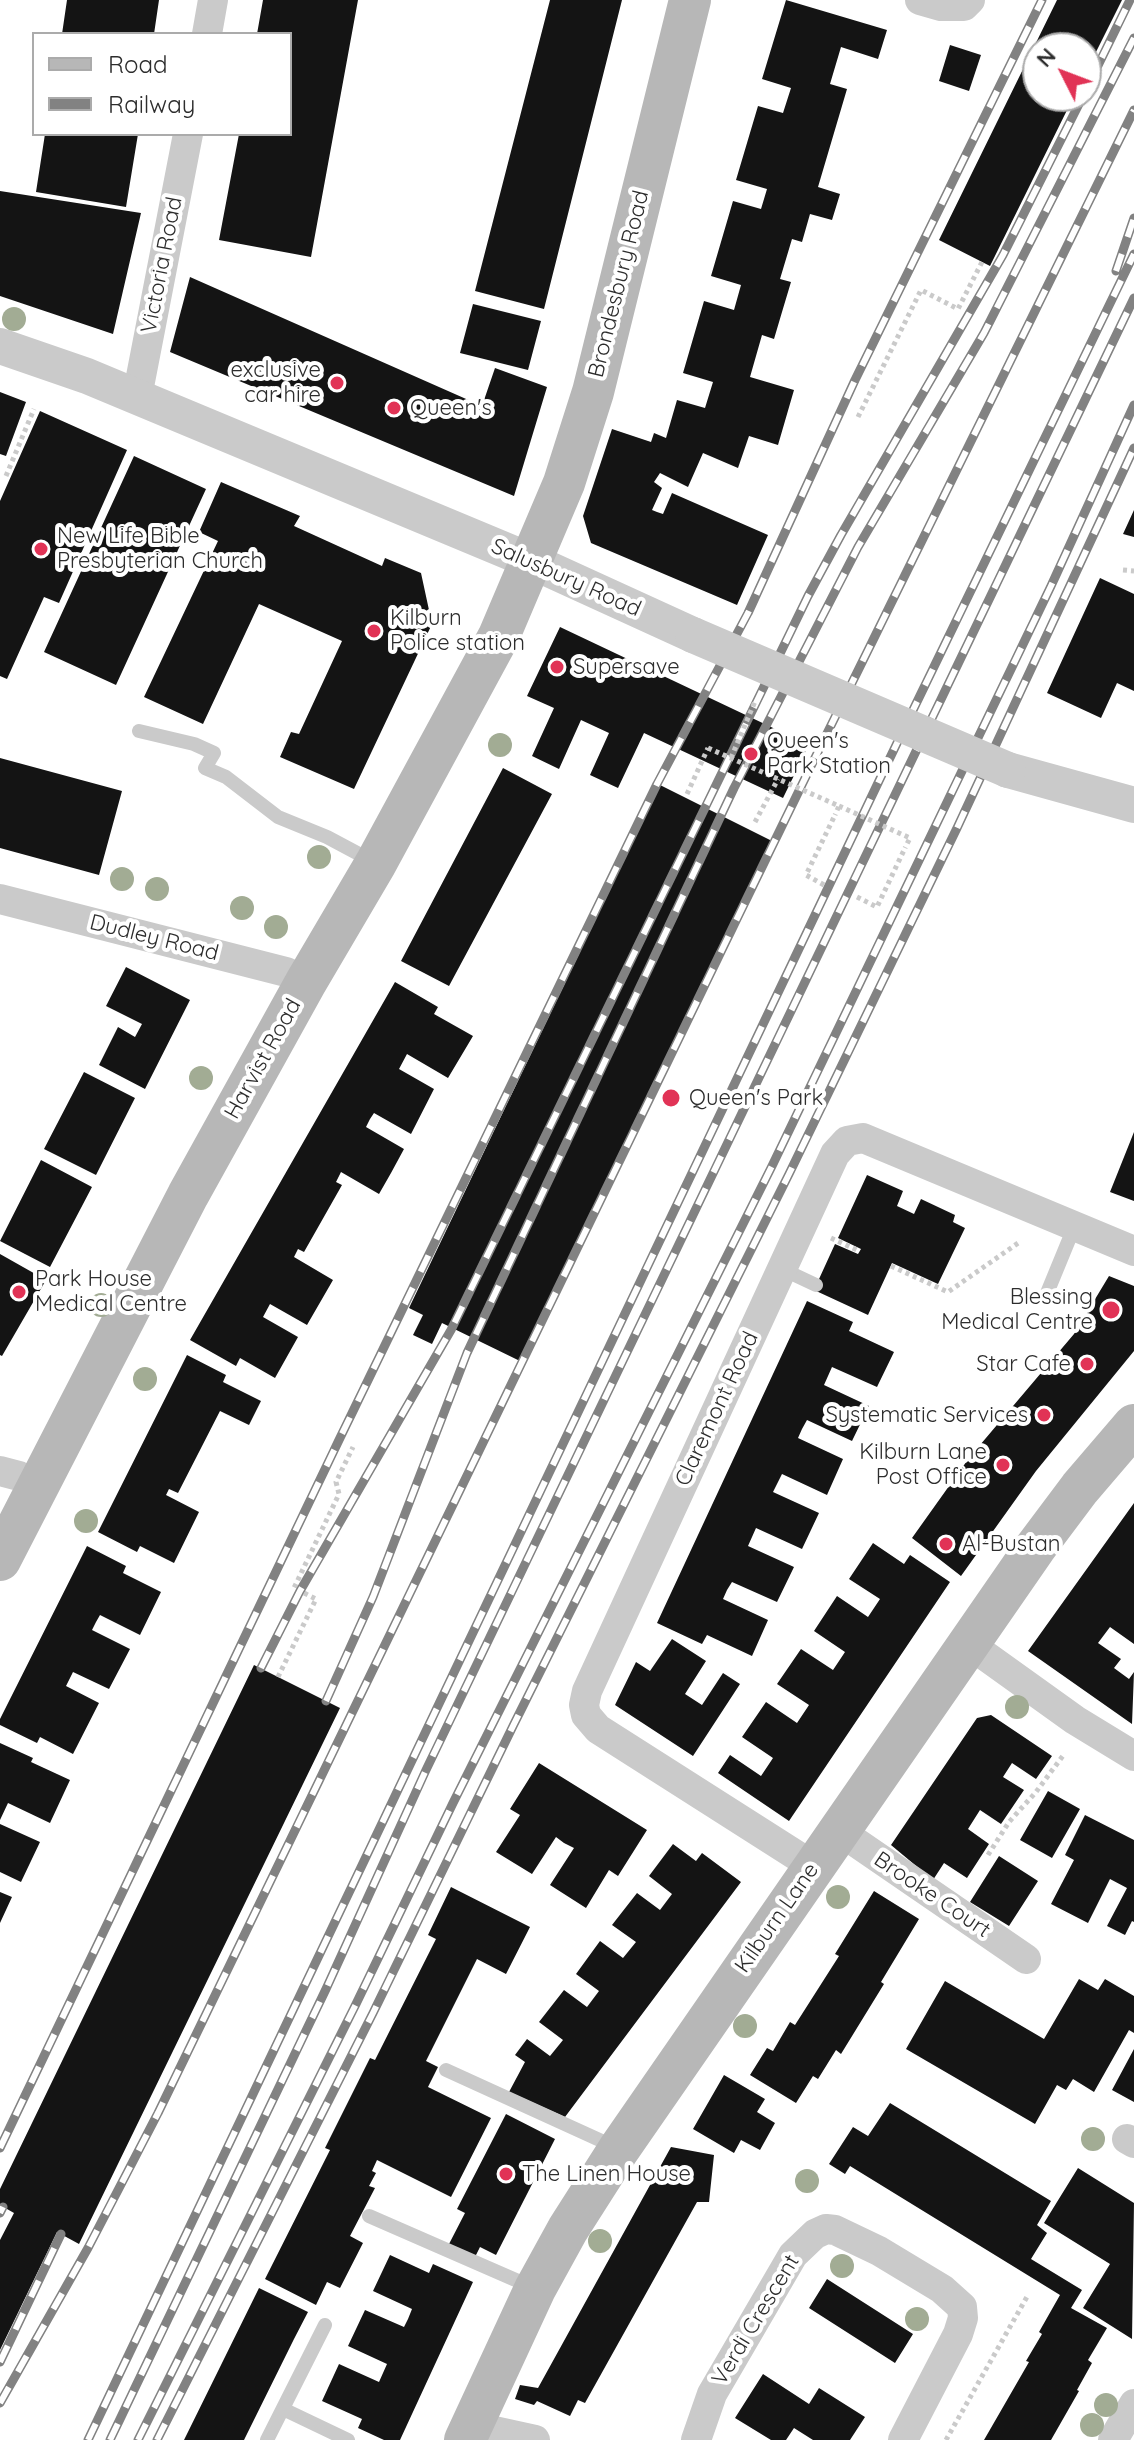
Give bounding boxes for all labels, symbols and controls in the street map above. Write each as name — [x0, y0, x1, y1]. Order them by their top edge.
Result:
legend — [32, 32, 292, 136]
north arrow — [1022, 32, 1102, 112]
text: N — [1030, 42, 1061, 73]
text: Road — [108, 49, 168, 79]
text: Railway — [108, 89, 195, 119]
street label: Brondesbury Road — [583, 188, 655, 380]
street label: Victoria Road — [136, 195, 188, 335]
place label: exclusive car hire — [230, 357, 321, 408]
marker: exclusive car hire — [328, 374, 346, 392]
place label: Queen's — [410, 395, 492, 421]
marker: Queen's — [385, 399, 403, 417]
place label: New Life Bible Presbyterian Church — [57, 523, 263, 574]
street label: Salusbury Road — [487, 533, 645, 623]
marker: New Life Bible Presbyterian Church — [32, 540, 50, 558]
place label: Kilburn Police station — [390, 605, 525, 656]
marker: Kilburn Police station — [365, 622, 383, 640]
place label: Supersave — [573, 654, 680, 680]
marker: Supersave — [548, 658, 566, 676]
place label: Queen's Park Station — [767, 728, 891, 780]
marker: Queen's Park Station — [742, 745, 760, 763]
street label: Dudley Road — [87, 909, 221, 967]
street label: Harvist Road — [219, 994, 307, 1124]
place label: Queen's Park — [689, 1085, 823, 1111]
marker: Queen's Park — [660, 1087, 682, 1109]
place label: Park House Medical Centre — [35, 1266, 187, 1318]
marker: Park House Medical Centre — [10, 1283, 28, 1301]
place label: Blessing Medical Centre — [941, 1284, 1093, 1336]
marker: Blessing Medical Centre — [1100, 1299, 1122, 1321]
street label: Claremont Road — [670, 1328, 764, 1490]
place label: Star Cafe — [976, 1351, 1071, 1377]
marker: Star Cafe — [1078, 1355, 1096, 1373]
place label: Systematic Services — [825, 1402, 1028, 1428]
marker: Systematic Services — [1035, 1406, 1053, 1424]
place label: Kilburn Lane Post Office — [859, 1439, 987, 1490]
marker: Kilburn Lane Post Office — [994, 1456, 1012, 1474]
place label: Al-Bustan — [962, 1531, 1061, 1557]
marker: Al-Bustan — [937, 1535, 955, 1553]
street label: Brooke Court — [869, 1846, 995, 1944]
street label: Kilburn Lane — [730, 1858, 824, 1978]
place label: The Linen House — [522, 2161, 691, 2187]
marker: The Linen House — [497, 2165, 515, 2183]
street label: Verdi Crescent — [707, 2250, 805, 2390]

